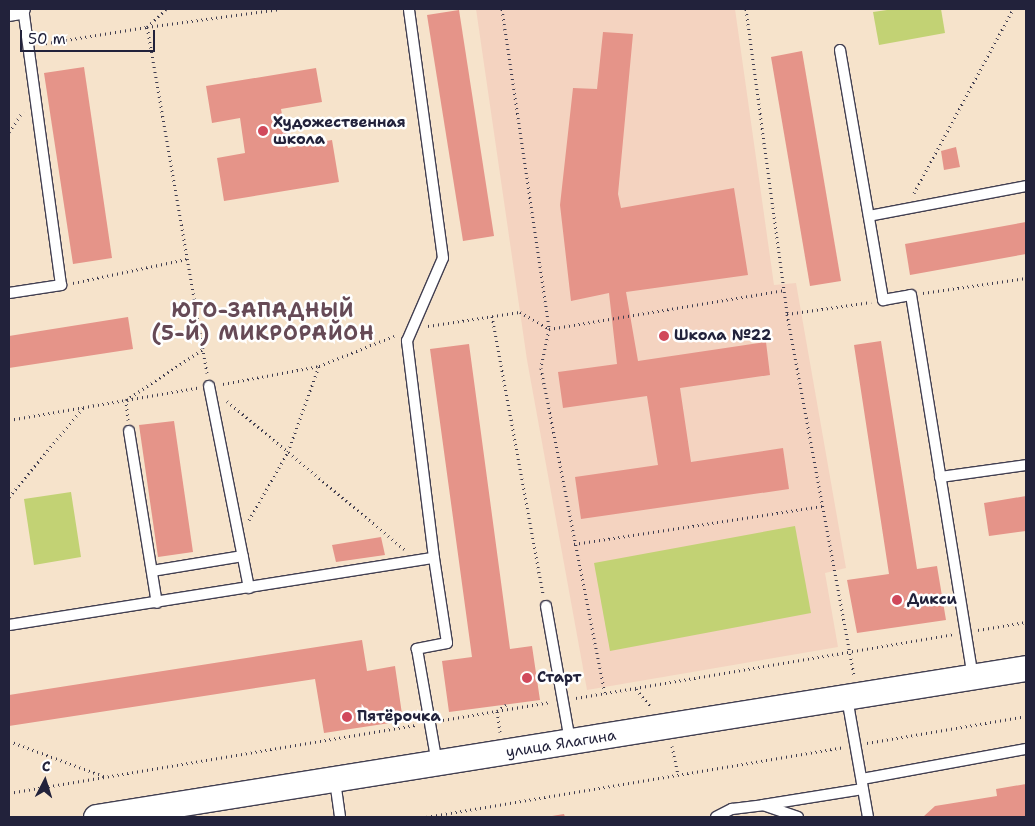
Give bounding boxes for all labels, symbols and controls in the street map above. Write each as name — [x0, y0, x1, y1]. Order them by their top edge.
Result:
scale bar — [22, 20, 158, 52]
text: 50 m — [28, 29, 66, 49]
place label: Художественная школа — [273, 113, 406, 148]
marker: Художественная школа — [257, 125, 269, 137]
district label: ЮГО-ЗАПАДНЫЙ (5-Й) МИКРОРАЙОН — [149, 298, 377, 345]
place label: Школа №22 — [674, 327, 772, 345]
marker: Школа №22 — [658, 330, 670, 342]
place label: Дикси — [907, 591, 957, 609]
marker: Дикси — [891, 594, 903, 606]
place label: Старт — [537, 669, 581, 687]
marker: Старт — [521, 672, 533, 684]
place label: Пятёрочка — [357, 708, 441, 726]
marker: Пятёрочка — [341, 711, 353, 723]
street label: улица Ялагина — [505, 726, 617, 762]
north arrow — [20, 756, 70, 806]
text: С — [41, 757, 51, 775]

